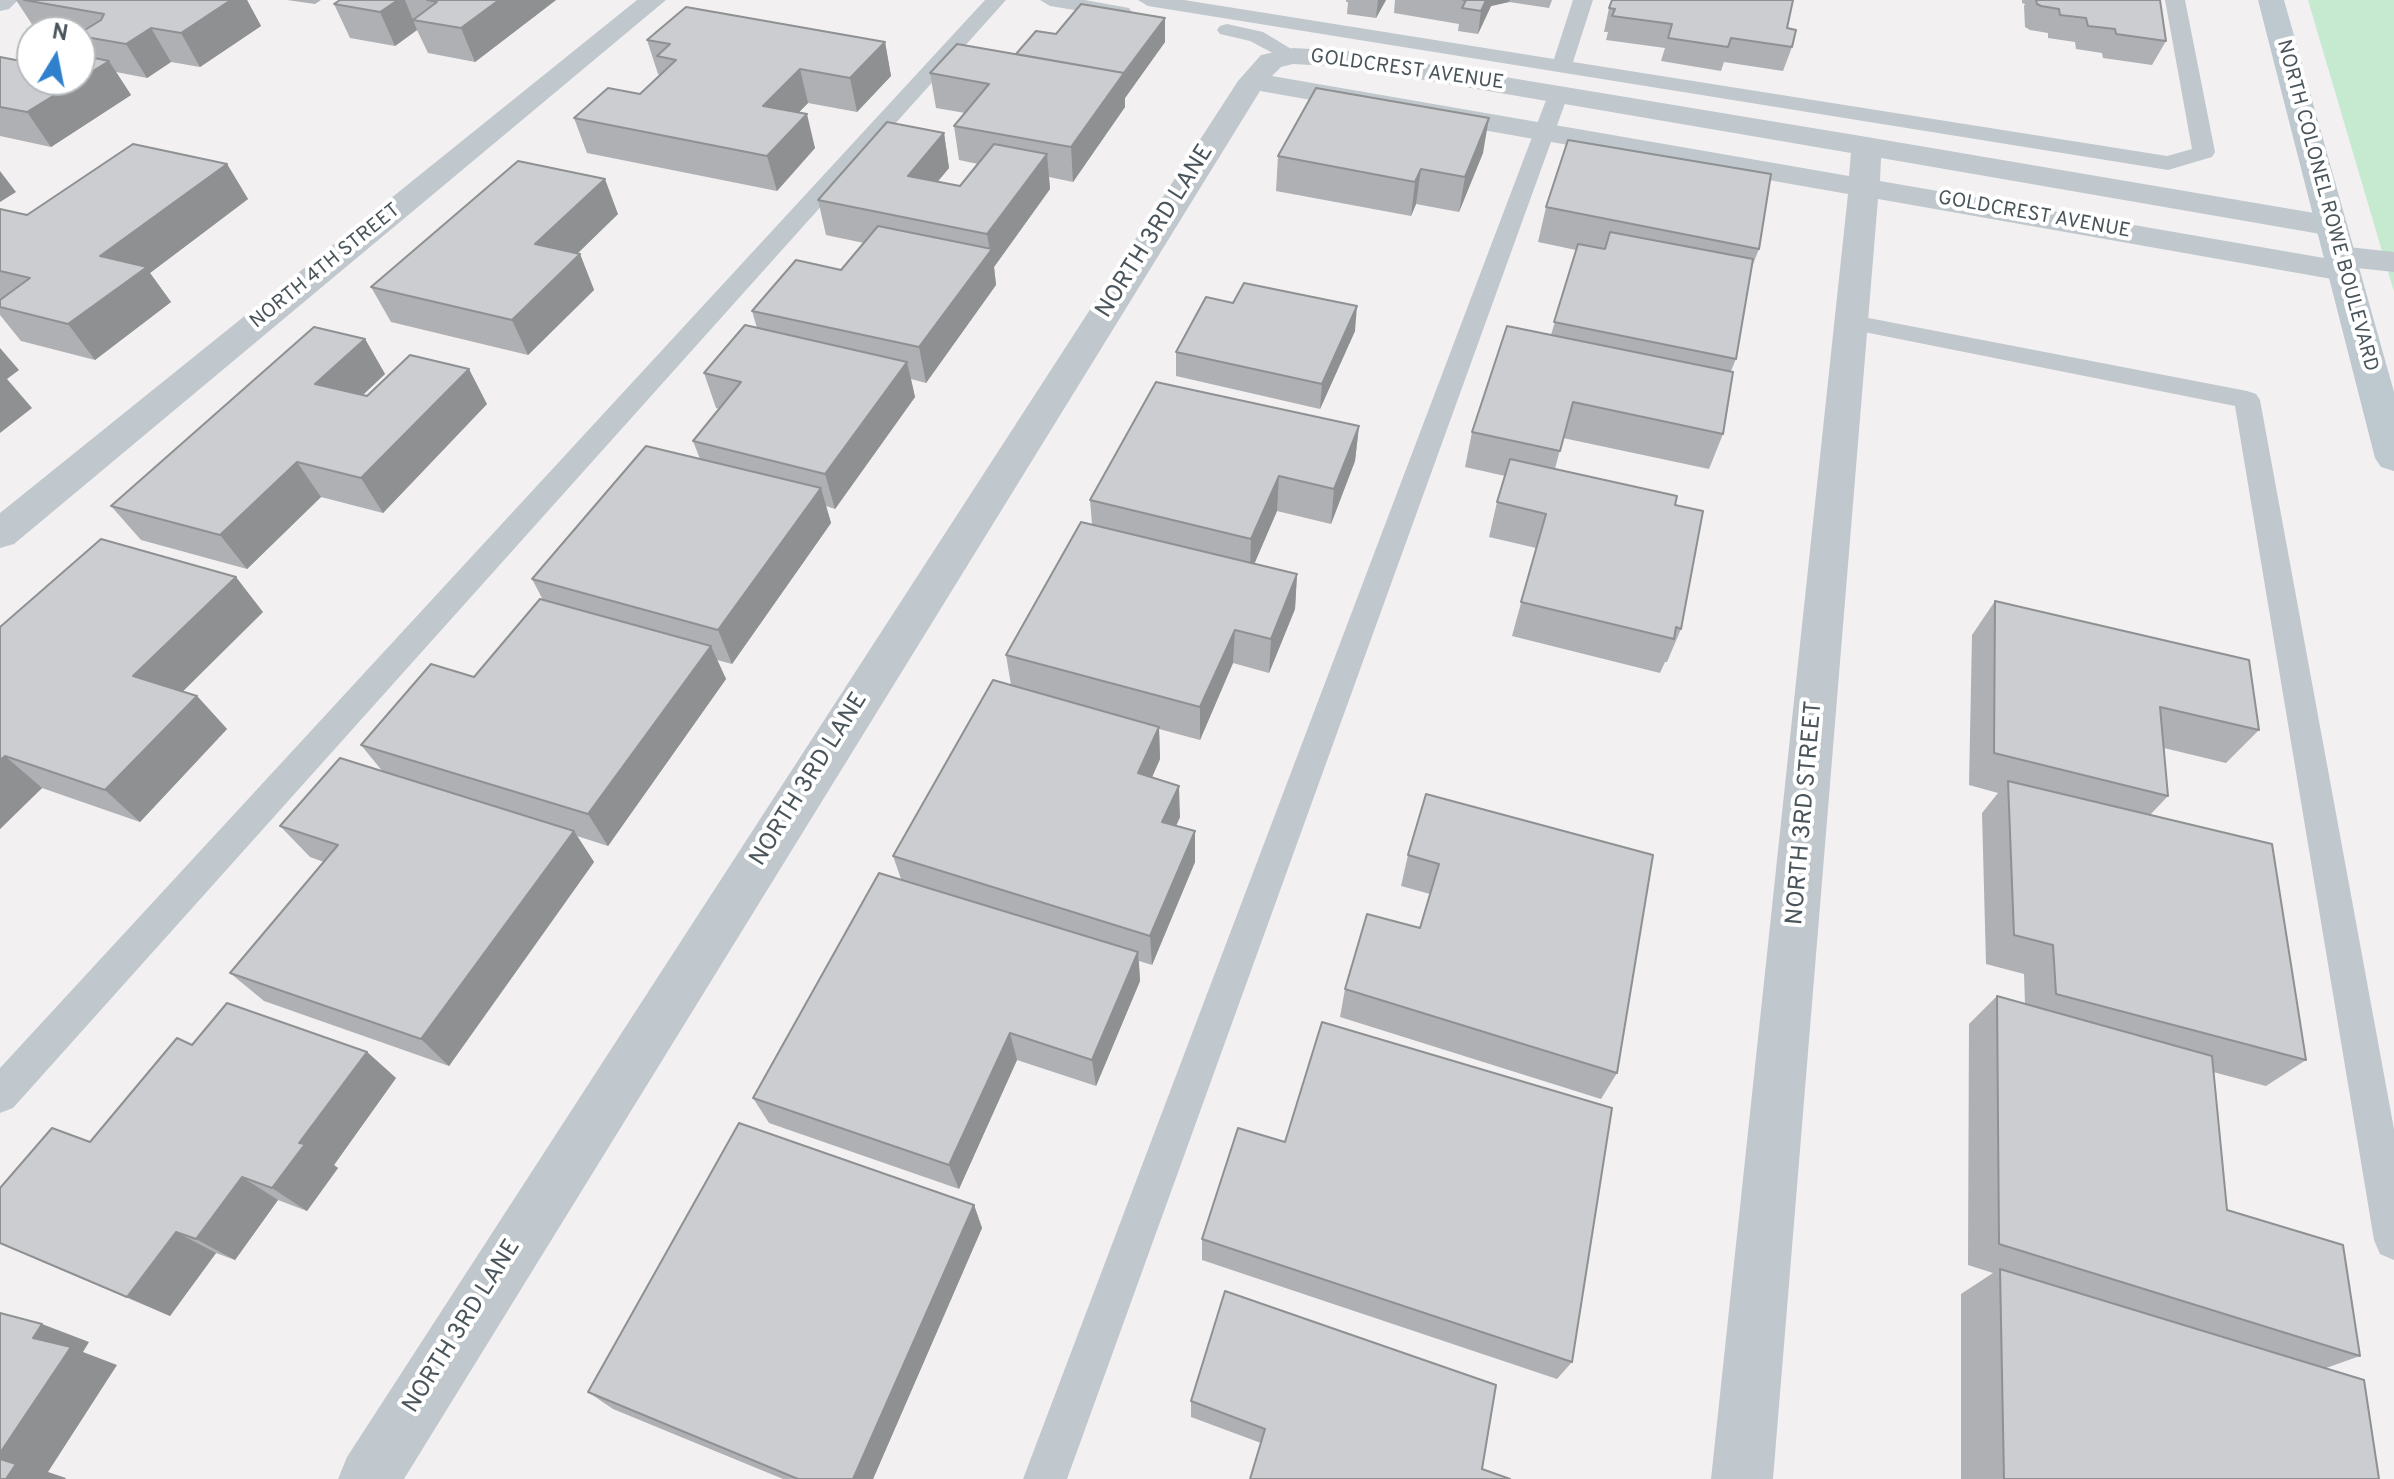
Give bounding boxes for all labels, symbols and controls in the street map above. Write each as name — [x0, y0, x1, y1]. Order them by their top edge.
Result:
north arrow — [16, 16, 96, 96]
text: N — [50, 19, 70, 49]
street label: NORTH COLONEL ROWE BOULEVARD — [2270, 37, 2382, 375]
street label: GOLDCREST AVENUE — [1309, 46, 1505, 96]
street label: NORTH 3RD LANE — [1091, 140, 1221, 324]
street label: GOLDCREST AVENUE — [1936, 187, 2132, 245]
street label: NORTH 4TH STREET — [246, 199, 406, 335]
street label: NORTH 3RD LANE — [745, 688, 875, 872]
street label: NORTH 3RD STREET — [1782, 700, 1830, 926]
street label: NORTH 3RD LANE — [398, 1235, 528, 1419]

